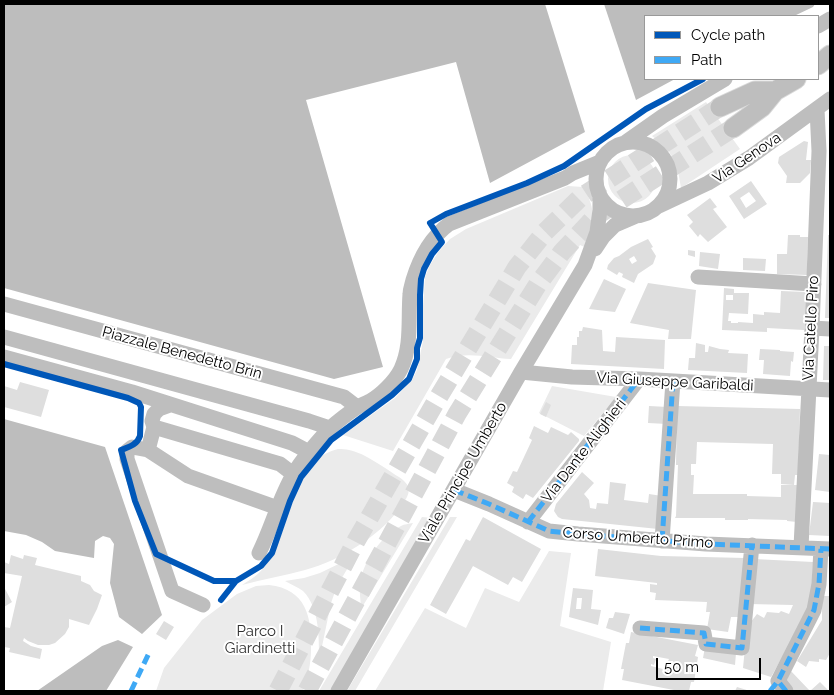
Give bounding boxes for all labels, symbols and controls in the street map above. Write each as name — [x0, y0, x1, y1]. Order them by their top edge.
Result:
legend — [644, 15, 819, 80]
text: Cycle path — [691, 26, 765, 44]
text: Path — [691, 51, 722, 69]
street label: Via Genova — [709, 129, 785, 187]
street label: Via Catello Piro — [799, 275, 823, 381]
street label: Piazzale Benedetto Brin — [100, 323, 264, 383]
street label: Via Giuseppe Garibaldi — [596, 369, 754, 395]
street label: Via Dante Alighieri — [538, 396, 630, 506]
street label: Viale Principe Umberto — [415, 399, 511, 547]
street label: Corso Umberto Primo — [562, 524, 714, 552]
park label: Parco I Giardinetti — [225, 622, 295, 657]
scale bar — [659, 648, 764, 680]
text: 50 m — [664, 658, 699, 676]

